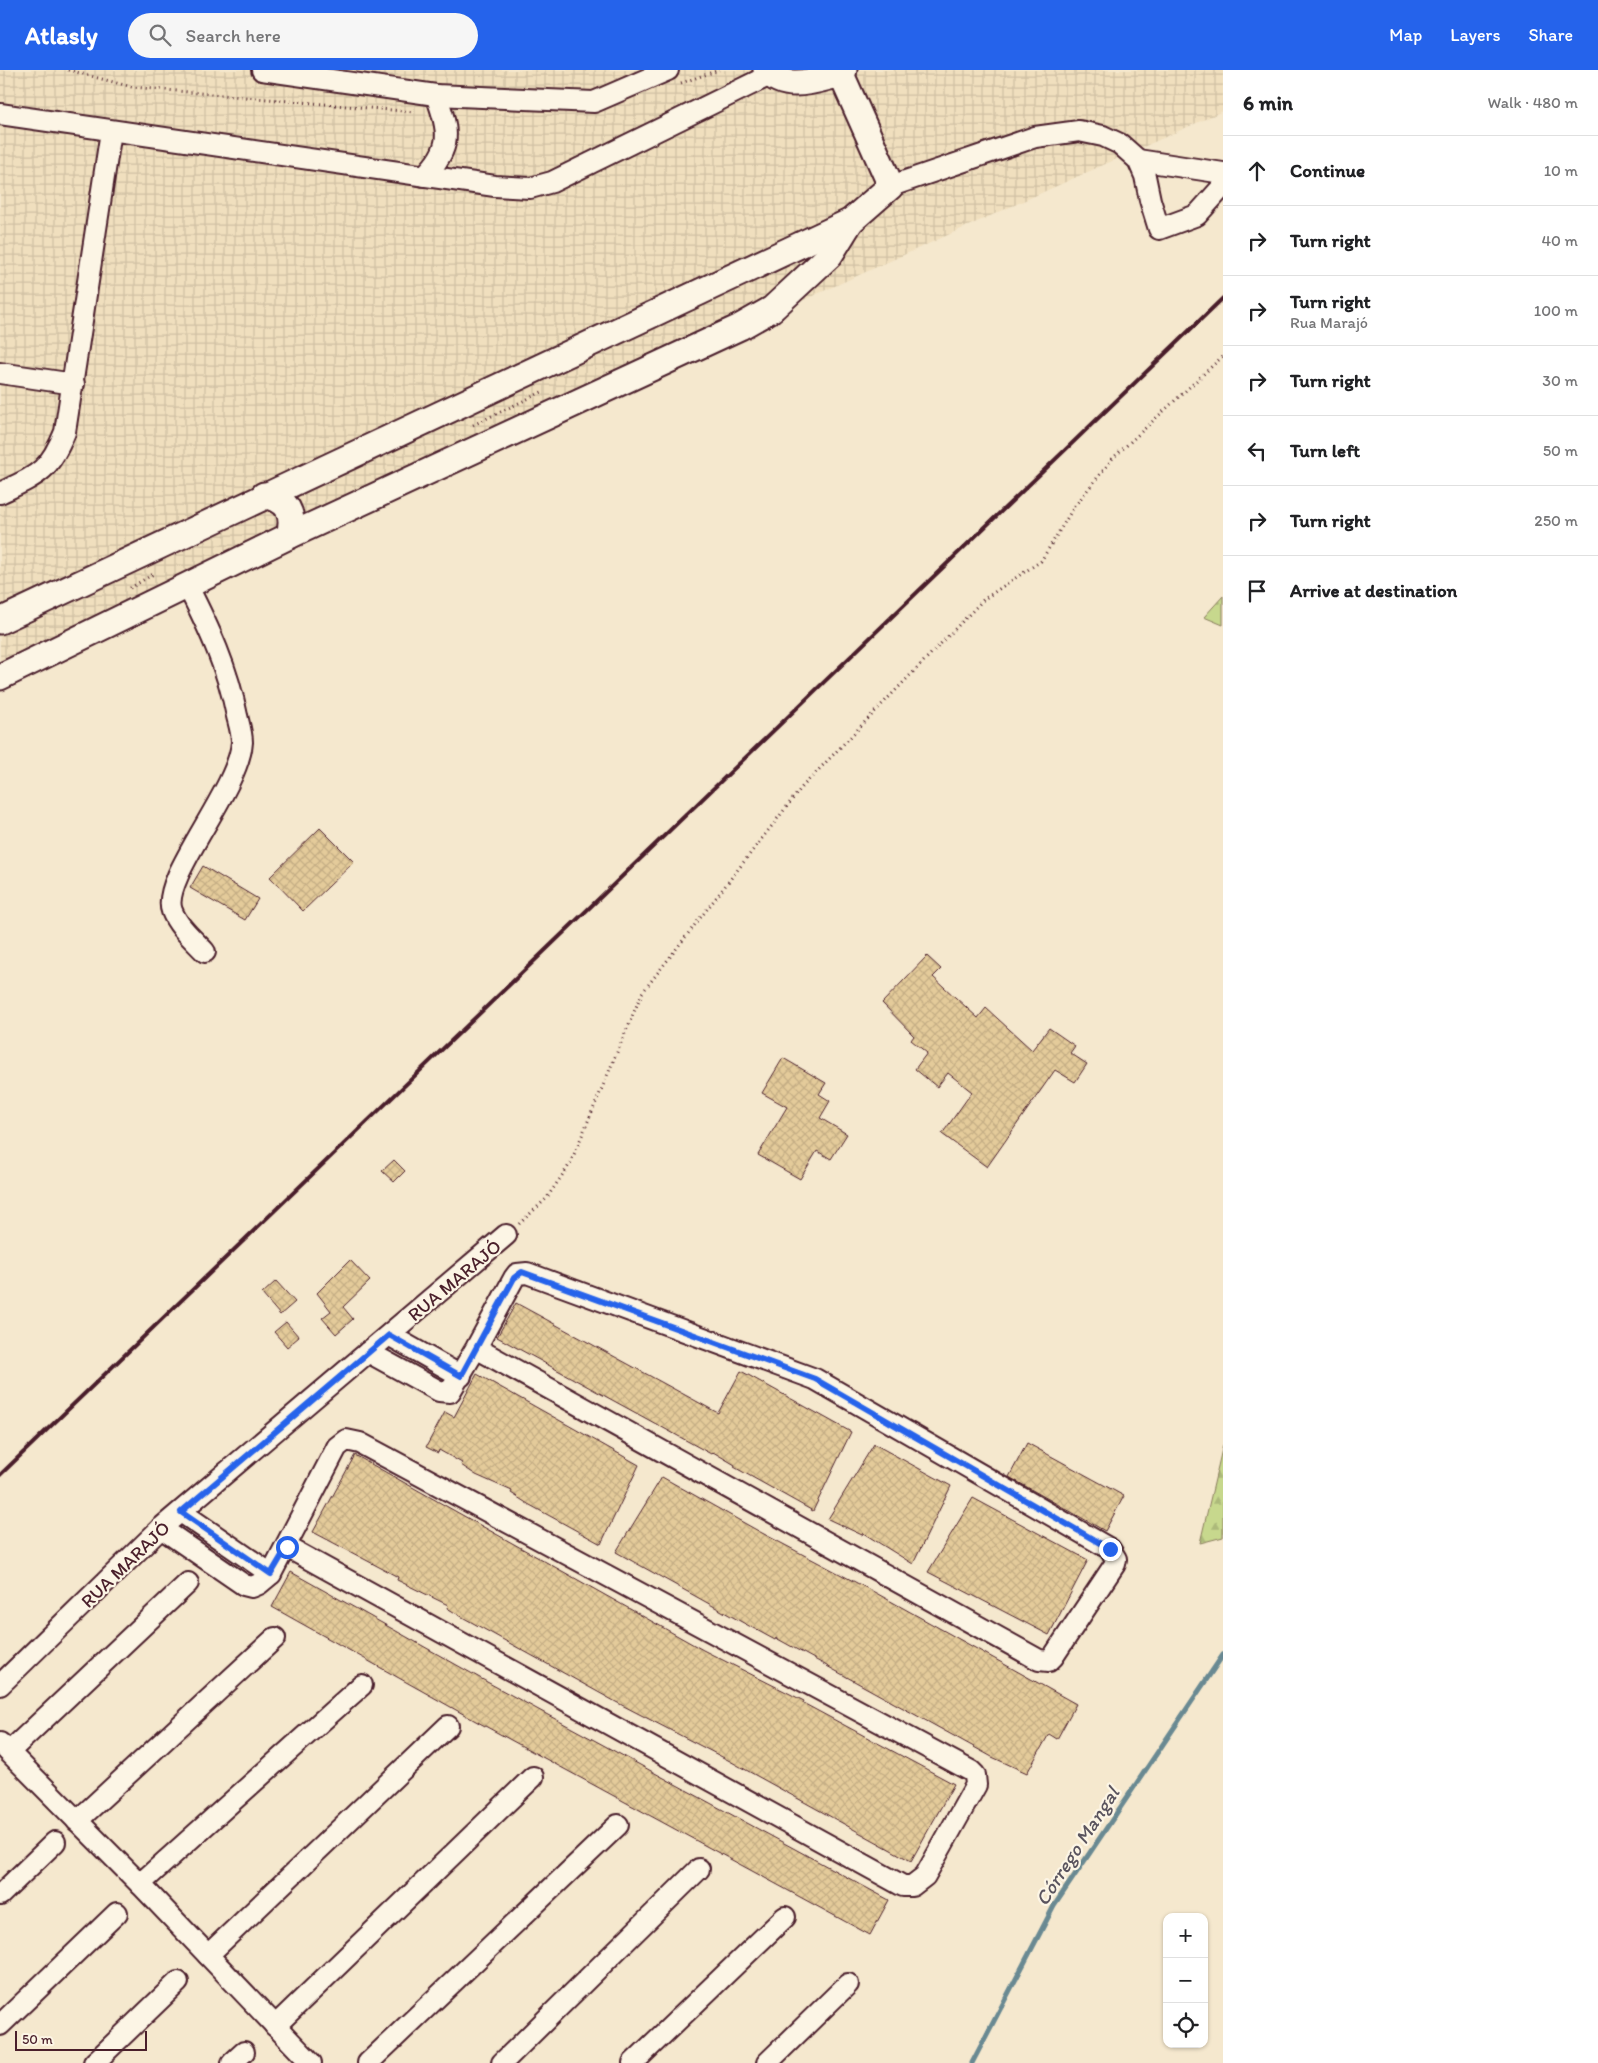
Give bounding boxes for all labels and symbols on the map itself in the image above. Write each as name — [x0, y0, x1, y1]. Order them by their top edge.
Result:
street label: RUA MARAJÓ — [403, 1235, 506, 1326]
street label: RUA MARAJÓ — [76, 1516, 175, 1613]
route start — [276, 1536, 299, 1559]
route end — [1099, 1538, 1122, 1561]
water label: Córrego Mangal — [1030, 1781, 1125, 1910]
scale bar — [15, 2028, 148, 2051]

